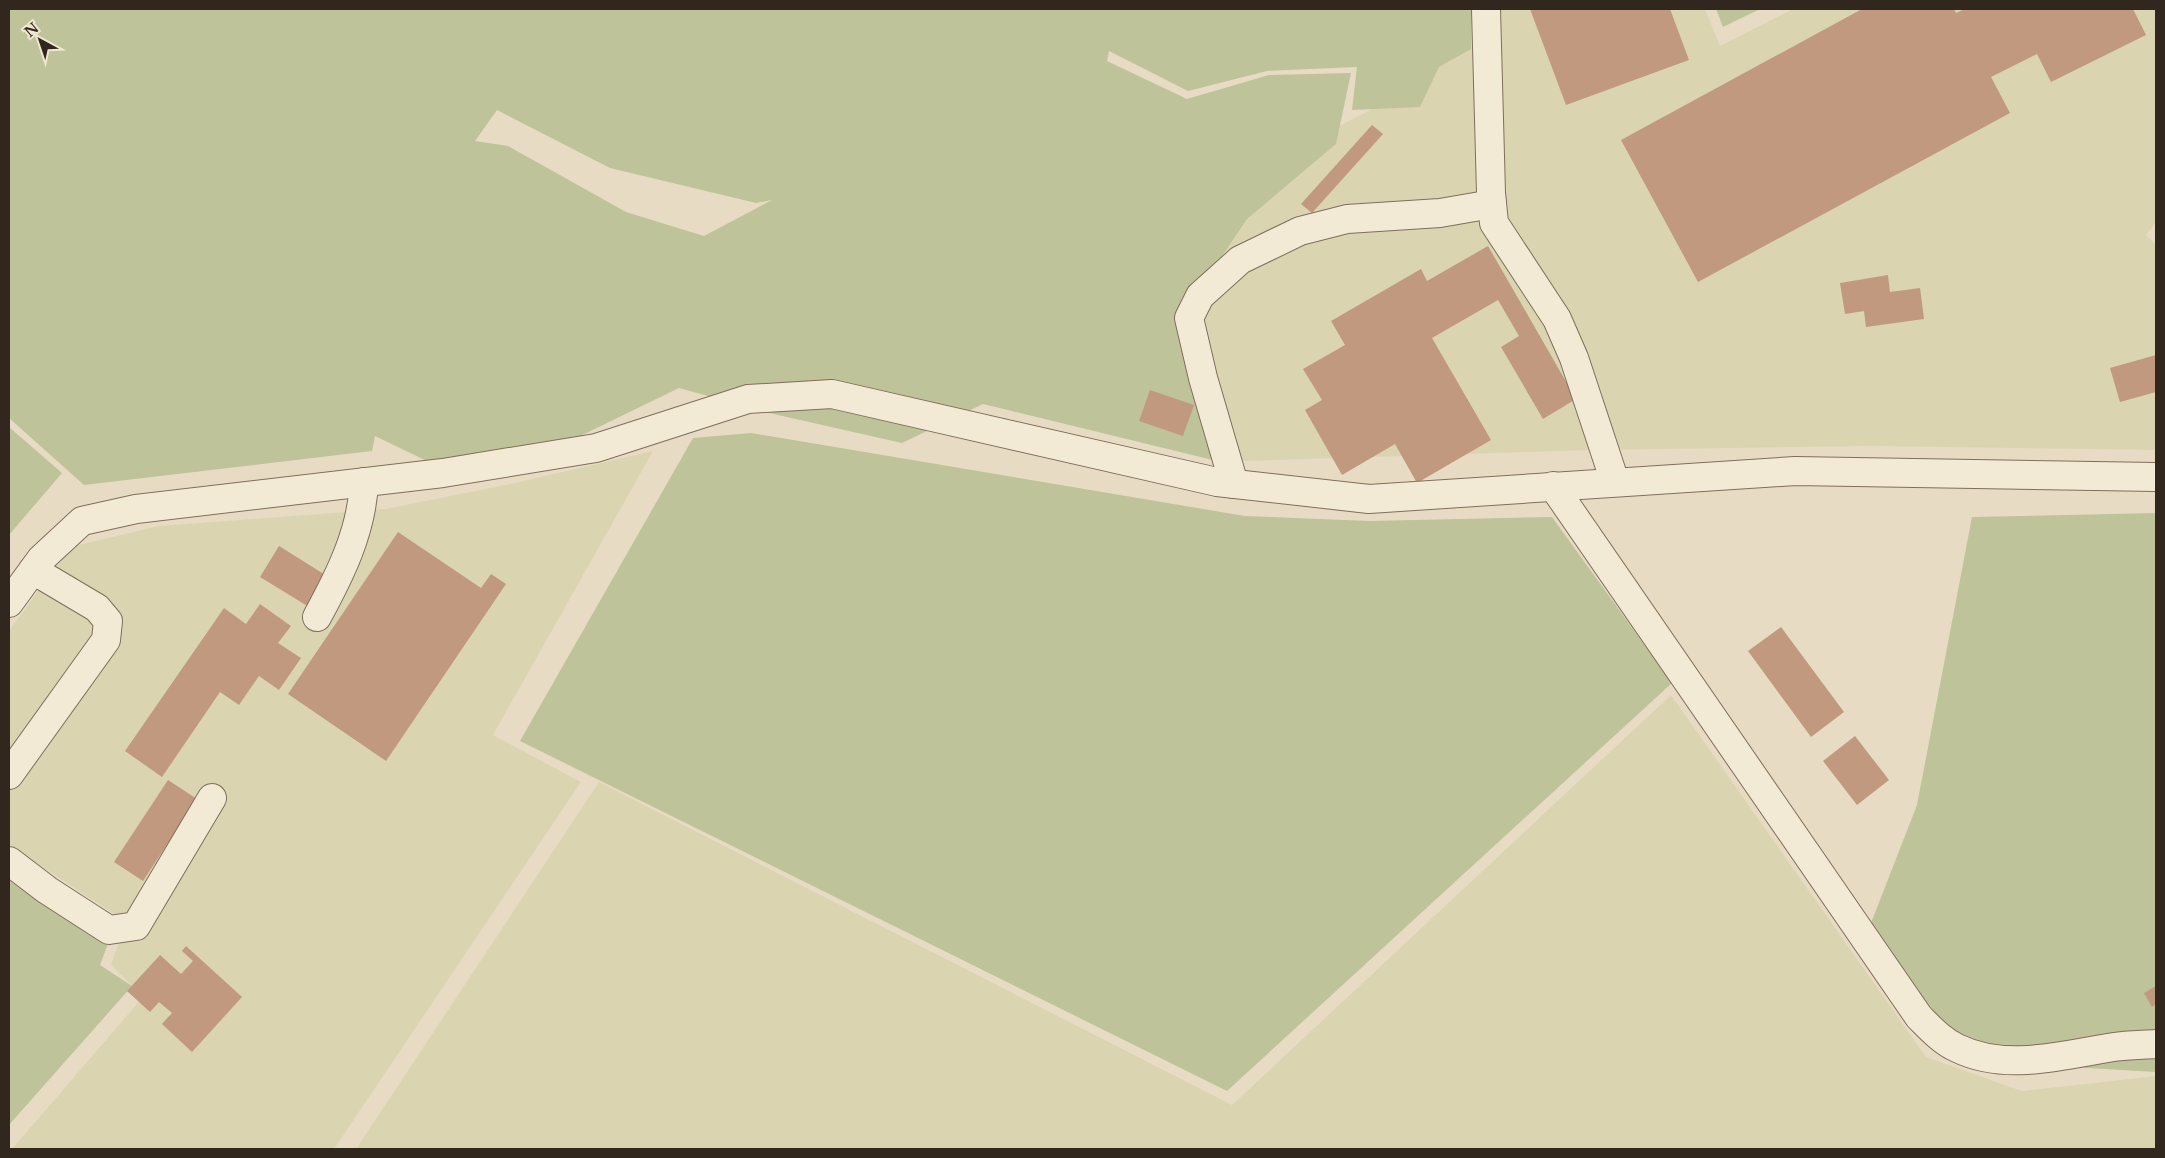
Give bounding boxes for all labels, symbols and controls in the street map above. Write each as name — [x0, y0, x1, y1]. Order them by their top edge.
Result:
north arrow — [15, 15, 65, 65]
text: N — [21, 19, 42, 41]

